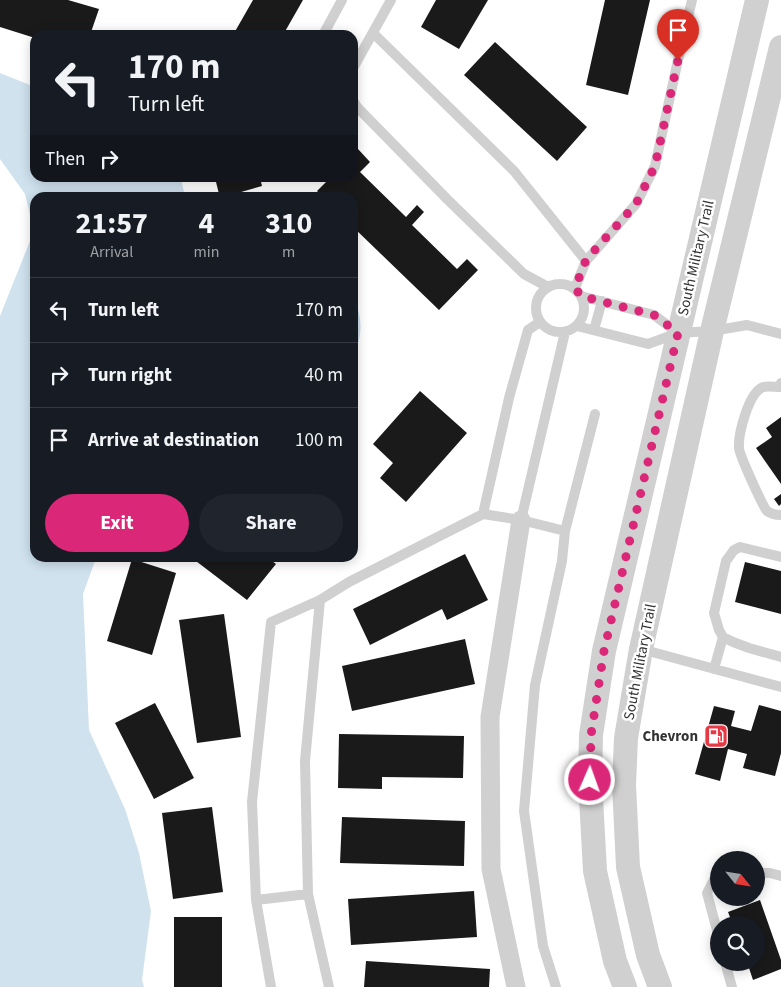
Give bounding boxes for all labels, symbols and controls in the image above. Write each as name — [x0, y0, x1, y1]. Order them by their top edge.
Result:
pin — [657, 9, 699, 60]
icon: arrive — [664, 16, 692, 44]
text: 170 m — [128, 42, 220, 92]
icon: left — [45, 50, 110, 115]
text: Turn left — [128, 88, 204, 120]
icon: right — [95, 145, 123, 173]
text: Then — [45, 146, 85, 173]
street label: South Military Trail — [673, 198, 720, 318]
text: 21:57 — [76, 202, 148, 245]
text: 4 — [198, 202, 214, 245]
text: 310 — [265, 202, 312, 245]
text: Arrival — [90, 241, 133, 263]
text: min — [193, 241, 219, 263]
text: m — [282, 241, 295, 263]
icon: left — [45, 296, 73, 324]
text: Turn left — [88, 297, 159, 324]
text: 170 m — [295, 297, 343, 324]
icon: right — [45, 361, 73, 389]
text: Turn right — [88, 362, 172, 389]
text: 40 m — [305, 362, 343, 389]
icon: arrive — [45, 426, 73, 454]
text: Arrive at destination — [88, 427, 259, 454]
text: 100 m — [295, 427, 343, 454]
button: Exit — [45, 494, 189, 552]
button: Share — [199, 494, 343, 552]
street label: South Military Trail — [618, 602, 662, 722]
fuel station icon: Chevron — [703, 723, 729, 749]
place label: Chevron — [642, 726, 698, 747]
position arrow — [563, 753, 615, 805]
north arrow — [710, 851, 765, 906]
map controls — [710, 851, 765, 971]
button: search — [710, 916, 765, 971]

